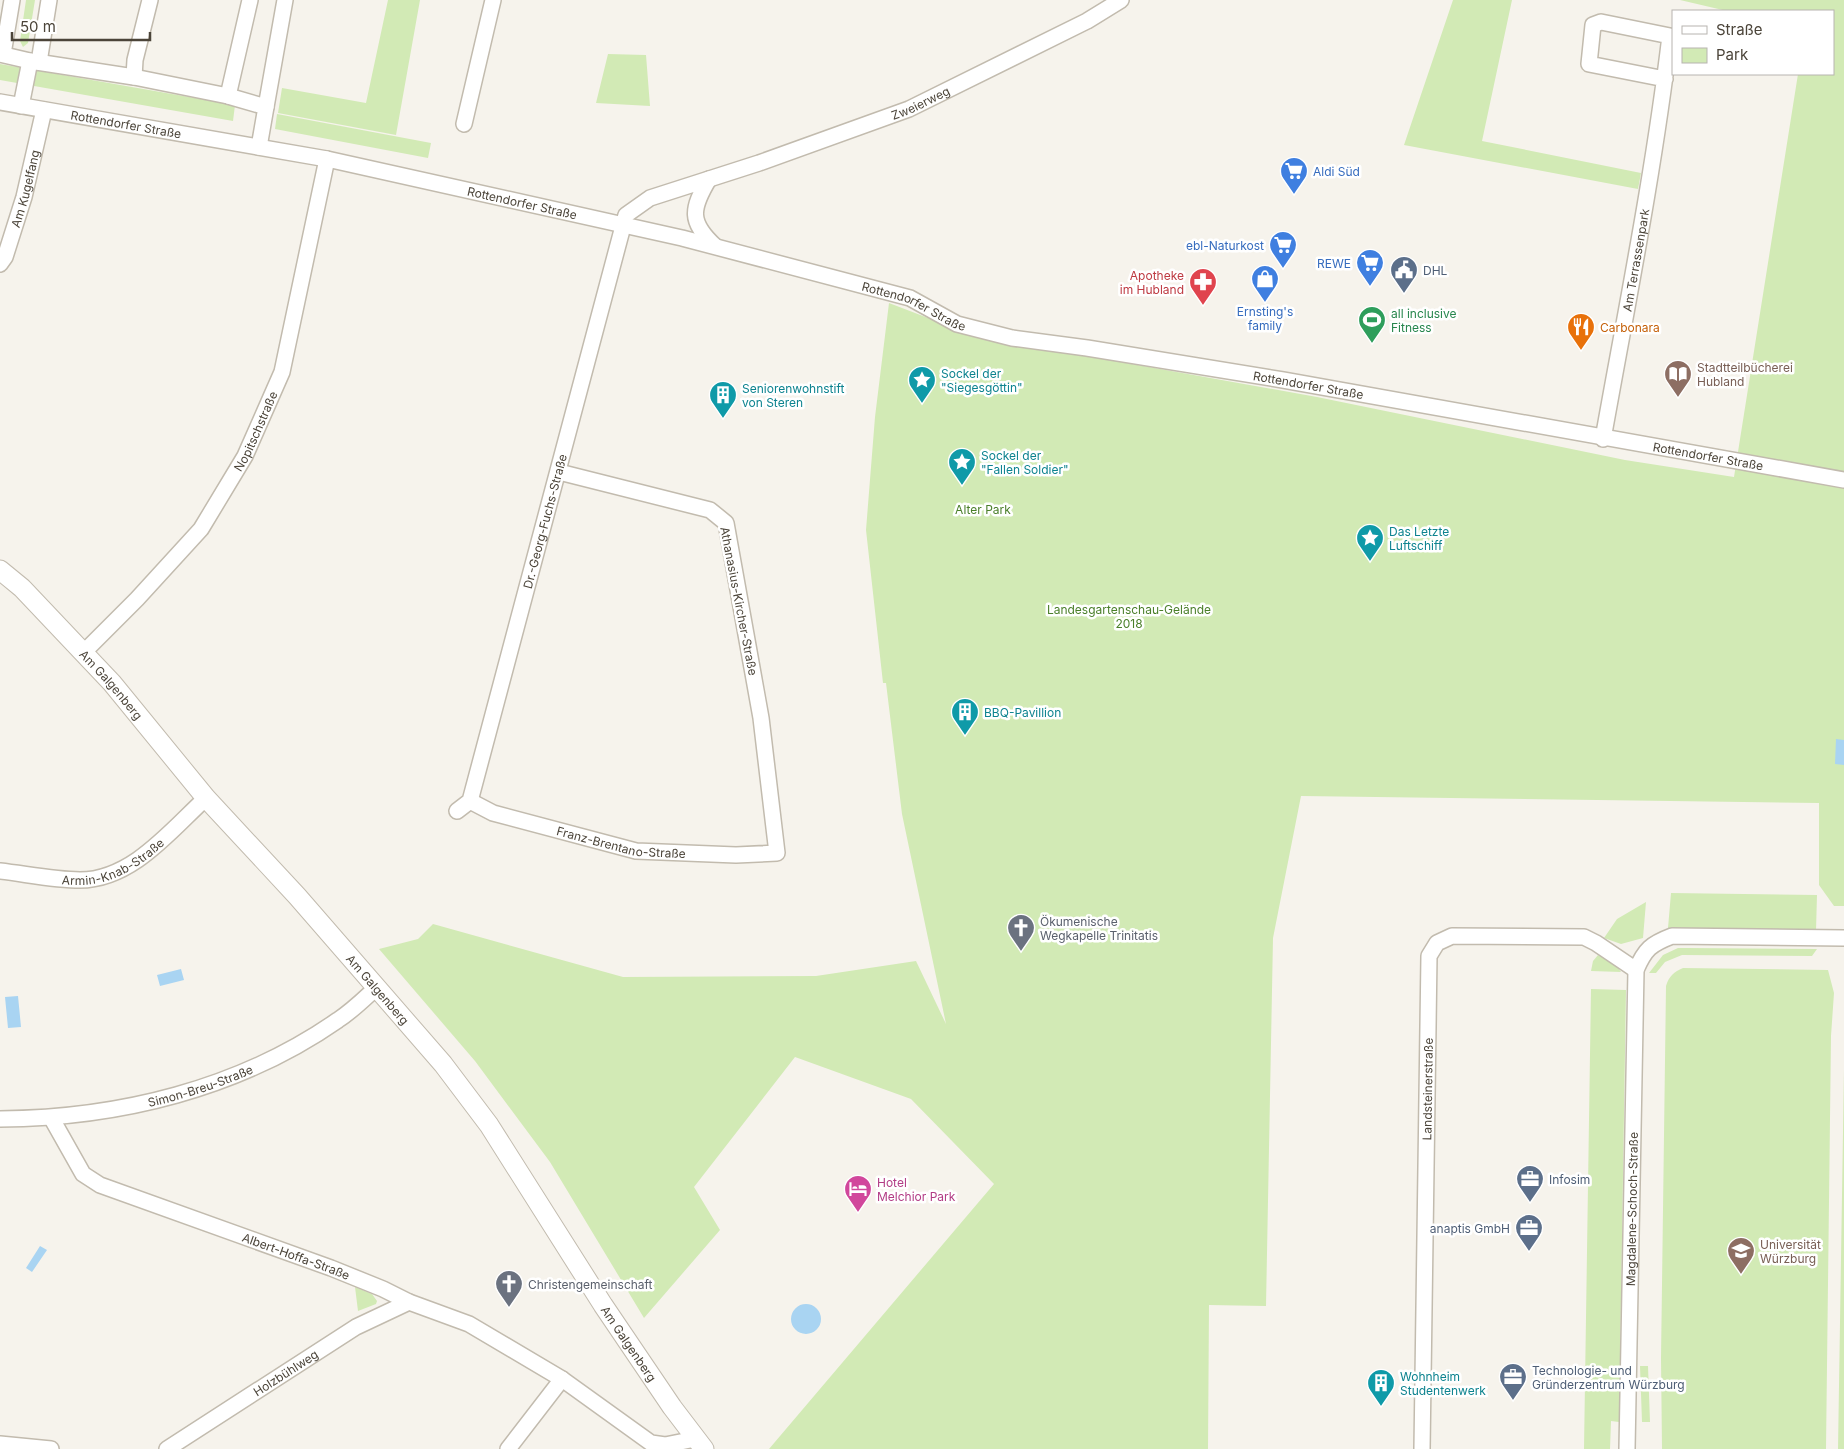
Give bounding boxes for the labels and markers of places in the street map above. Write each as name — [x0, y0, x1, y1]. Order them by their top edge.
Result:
supermarket icon: Aldi Süd — [1279, 156, 1309, 195]
place label: Aldi Süd — [1313, 164, 1360, 179]
supermarket icon: ebl-Naturkost — [1268, 230, 1298, 269]
place label: ebl-Naturkost — [1186, 238, 1264, 253]
supermarket icon: REWE — [1355, 248, 1385, 287]
public building icon: DHL — [1389, 255, 1419, 294]
place label: REWE — [1317, 256, 1351, 271]
place label: DHL — [1423, 263, 1448, 278]
shop icon: Ernsting's family — [1250, 264, 1280, 303]
pharmacy icon: Apotheke im Hubland — [1188, 267, 1218, 306]
place label: Apotheke im Hubland — [1120, 268, 1184, 297]
place label: Ernsting's family — [1237, 304, 1293, 333]
sports icon: all inclusive Fitness — [1357, 305, 1387, 344]
place label: all inclusive Fitness — [1391, 306, 1457, 335]
restaurant icon: Carbonara — [1566, 312, 1596, 351]
place label: Carbonara — [1600, 320, 1660, 335]
library icon: Stadtteilbücherei Hubland — [1663, 359, 1693, 398]
place label: Stadtteilbücherei Hubland — [1697, 360, 1793, 389]
place icon: Sockel der "Siegesgöttin" — [907, 365, 937, 404]
place label: Sockel der "Siegesgöttin" — [941, 366, 1023, 395]
building icon: Seniorenwohnstift von Steren — [708, 380, 738, 419]
place label: Seniorenwohnstift von Steren — [742, 381, 844, 410]
place icon: Sockel der "Fallen Soldier" — [947, 447, 977, 486]
place label: Sockel der "Fallen Soldier" — [981, 448, 1069, 477]
place icon: Das Letzte Luftschiff — [1355, 523, 1385, 562]
place label: Das Letzte Luftschiff — [1389, 524, 1449, 553]
building icon: BBQ-Pavillion — [950, 697, 980, 736]
place label: BBQ-Pavillion — [984, 705, 1061, 720]
church icon: Ökumenische Wegkapelle Trinitatis — [1006, 913, 1036, 952]
place label: Ökumenische Wegkapelle Trinitatis — [1040, 914, 1158, 943]
office icon: Infosim — [1515, 1164, 1545, 1203]
place label: Infosim — [1549, 1172, 1590, 1187]
hotel icon: Hotel Melchior Park — [843, 1174, 873, 1213]
place label: Hotel Melchior Park — [877, 1175, 956, 1204]
office icon: anaptis GmbH — [1514, 1213, 1544, 1252]
place label: anaptis GmbH — [1430, 1221, 1510, 1236]
school or university icon: Universität Würzburg — [1726, 1236, 1756, 1275]
place label: Universität Würzburg — [1760, 1237, 1821, 1266]
church icon: Christengemeinschaft — [494, 1269, 524, 1308]
place label: Christengemeinschaft — [528, 1277, 653, 1292]
office icon: Technologie- und Gründerzentrum Würzburg — [1498, 1362, 1528, 1401]
place label: Technologie- und Gründerzentrum Würzburg — [1532, 1363, 1685, 1392]
building icon: Wohnheim Studentenwerk — [1366, 1368, 1396, 1407]
place label: Wohnheim Studentenwerk — [1400, 1369, 1486, 1398]

